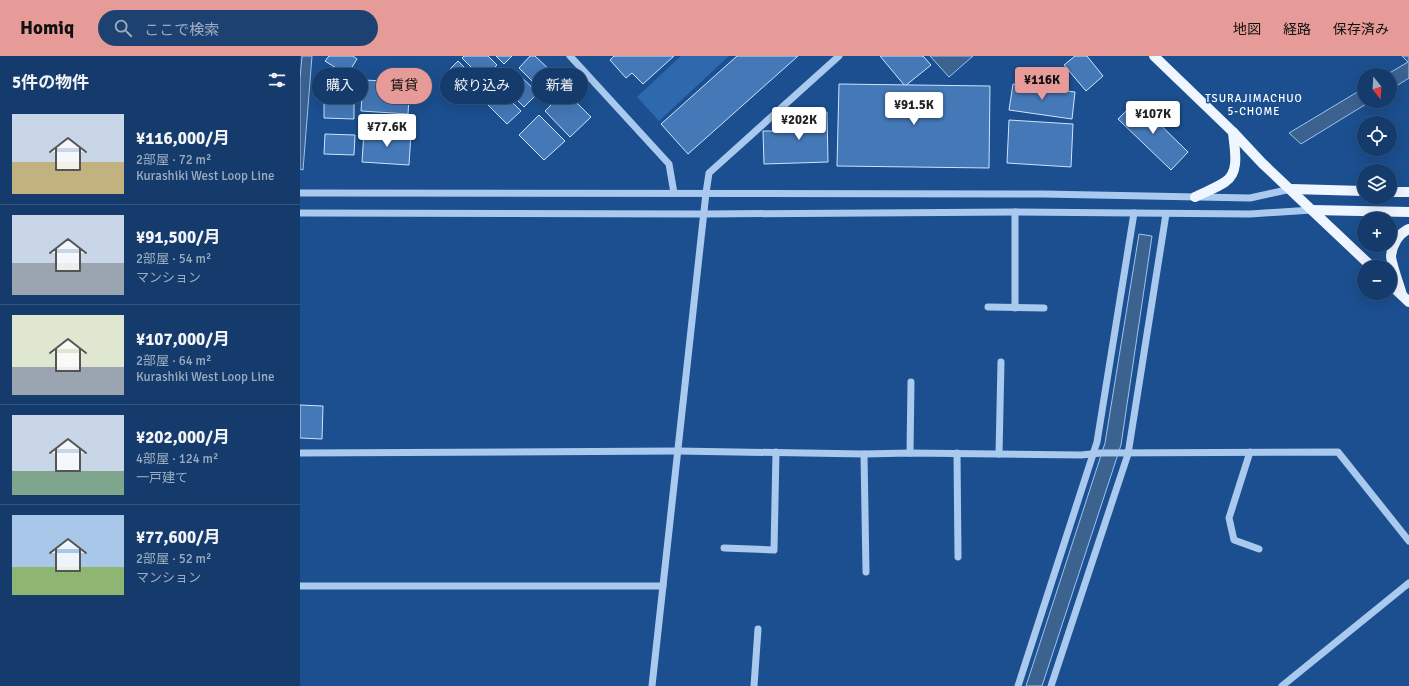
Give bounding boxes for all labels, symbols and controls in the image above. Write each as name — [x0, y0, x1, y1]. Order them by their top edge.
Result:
search box — [98, 10, 378, 46]
text: Homiq — [20, 16, 74, 40]
icon: search — [112, 17, 134, 39]
text: ここで検索 — [144, 21, 219, 39]
text: 地図 — [1233, 21, 1261, 38]
text: 経路 — [1283, 21, 1311, 38]
text: 保存済み — [1333, 21, 1389, 38]
pin: ¥116K — [1014, 67, 1070, 101]
chip: 購入 — [312, 68, 368, 104]
chip: 賃貸 — [376, 68, 432, 104]
chip: 絞り込み — [440, 68, 524, 104]
chip: 新着 — [532, 68, 588, 104]
north arrow — [1357, 68, 1397, 108]
map controls — [1357, 68, 1397, 300]
icon: filters — [266, 69, 288, 91]
text: 5件の物件 — [12, 72, 89, 93]
text: ¥116K — [1024, 72, 1060, 88]
pin: ¥91.5K — [881, 92, 947, 126]
district label: TSURAJIMACHUO 5-CHOME — [1205, 92, 1303, 118]
text: ¥91.5K — [894, 97, 934, 113]
pin: ¥107K — [1125, 101, 1181, 135]
text: ¥107K — [1135, 106, 1171, 122]
pin: ¥202K — [771, 107, 827, 141]
text: ¥202K — [781, 112, 817, 128]
pin: ¥77.6K — [354, 114, 420, 148]
button: locate — [1357, 116, 1397, 156]
text: ¥77.6K — [367, 119, 407, 135]
text: ¥116,000/月 — [136, 128, 230, 149]
icon: home — [44, 130, 92, 178]
text: 2部屋 · 72 m² — [136, 152, 211, 168]
button: layers — [1357, 164, 1397, 204]
text: Kurashiki West Loop Line — [136, 168, 275, 184]
button: + — [1357, 212, 1397, 252]
text: ¥91,500/月 — [136, 227, 221, 248]
icon: home — [44, 231, 92, 279]
text: 2部屋 · 54 m² — [136, 251, 211, 267]
button: − — [1357, 260, 1397, 300]
text: マンション — [136, 270, 201, 286]
text: ¥107,000/月 — [136, 329, 230, 350]
icon: home — [44, 331, 92, 379]
text: 2部屋 · 64 m² — [136, 353, 211, 369]
text: Kurashiki West Loop Line — [136, 369, 275, 385]
text: ¥202,000/月 — [136, 427, 230, 448]
icon: home — [44, 431, 92, 479]
text: 4部屋 · 124 m² — [136, 451, 218, 467]
text: 一戸建て — [136, 470, 188, 486]
text: ¥77,600/月 — [136, 527, 221, 548]
icon: home — [44, 531, 92, 579]
text: 2部屋 · 52 m² — [136, 551, 211, 567]
text: マンション — [136, 570, 201, 586]

